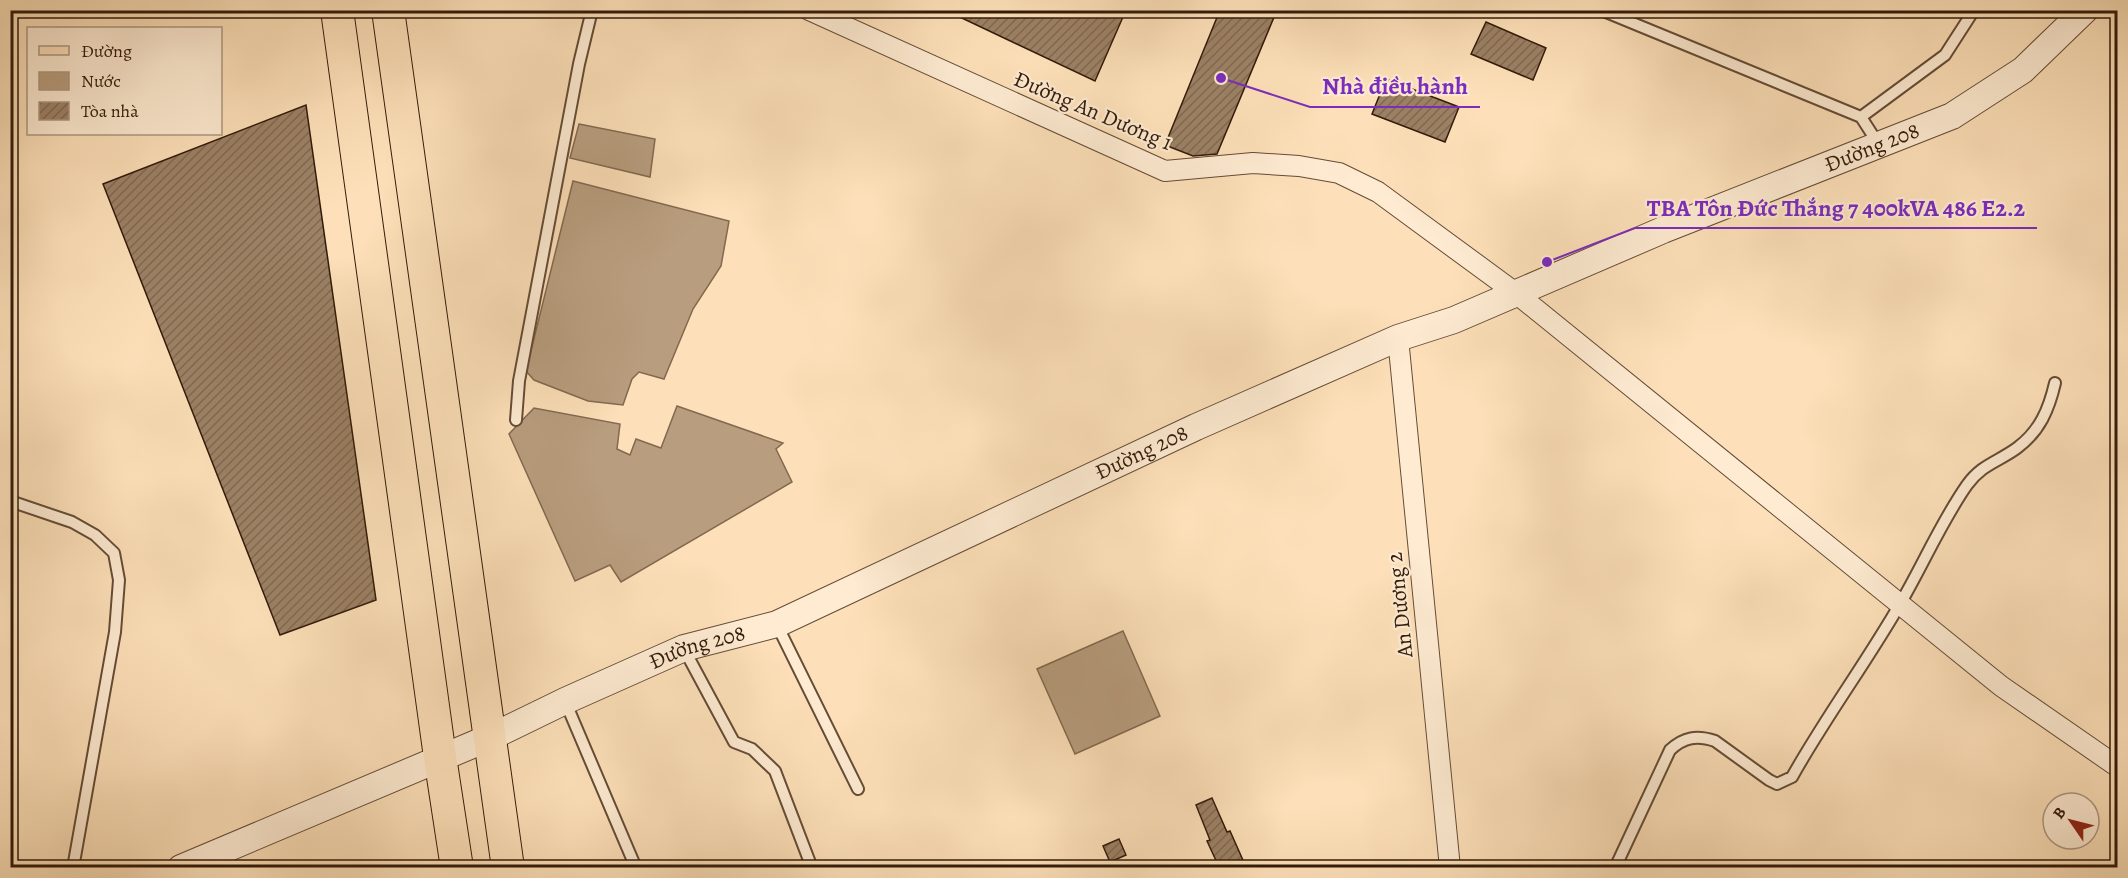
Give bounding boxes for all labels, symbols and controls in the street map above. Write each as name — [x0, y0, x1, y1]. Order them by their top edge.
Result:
legend — [27, 27, 222, 135]
text: Đường — [81, 39, 132, 63]
street label: Đường An Dương 1 — [1009, 64, 1177, 158]
callout: Nhà điều hành — [1310, 65, 1480, 107]
text: Nước — [81, 69, 121, 93]
text: Nhà điều hành — [1322, 70, 1468, 102]
text: Tòa nhà — [81, 99, 139, 123]
street label: Đường 208 — [1820, 115, 1924, 180]
callout: TBA Tôn Đức Thắng 7 400kVA 486 E2.2 — [1635, 186, 2037, 228]
text: TBA Tôn Đức Thắng 7 400kVA 486 E2.2 — [1647, 192, 2026, 224]
street label: Đường 208 — [1090, 418, 1193, 487]
street label: An Dương 2 — [1380, 551, 1421, 660]
street label: Đường 208 — [644, 618, 748, 677]
north arrow — [2041, 791, 2101, 851]
text: B — [2048, 803, 2071, 823]

